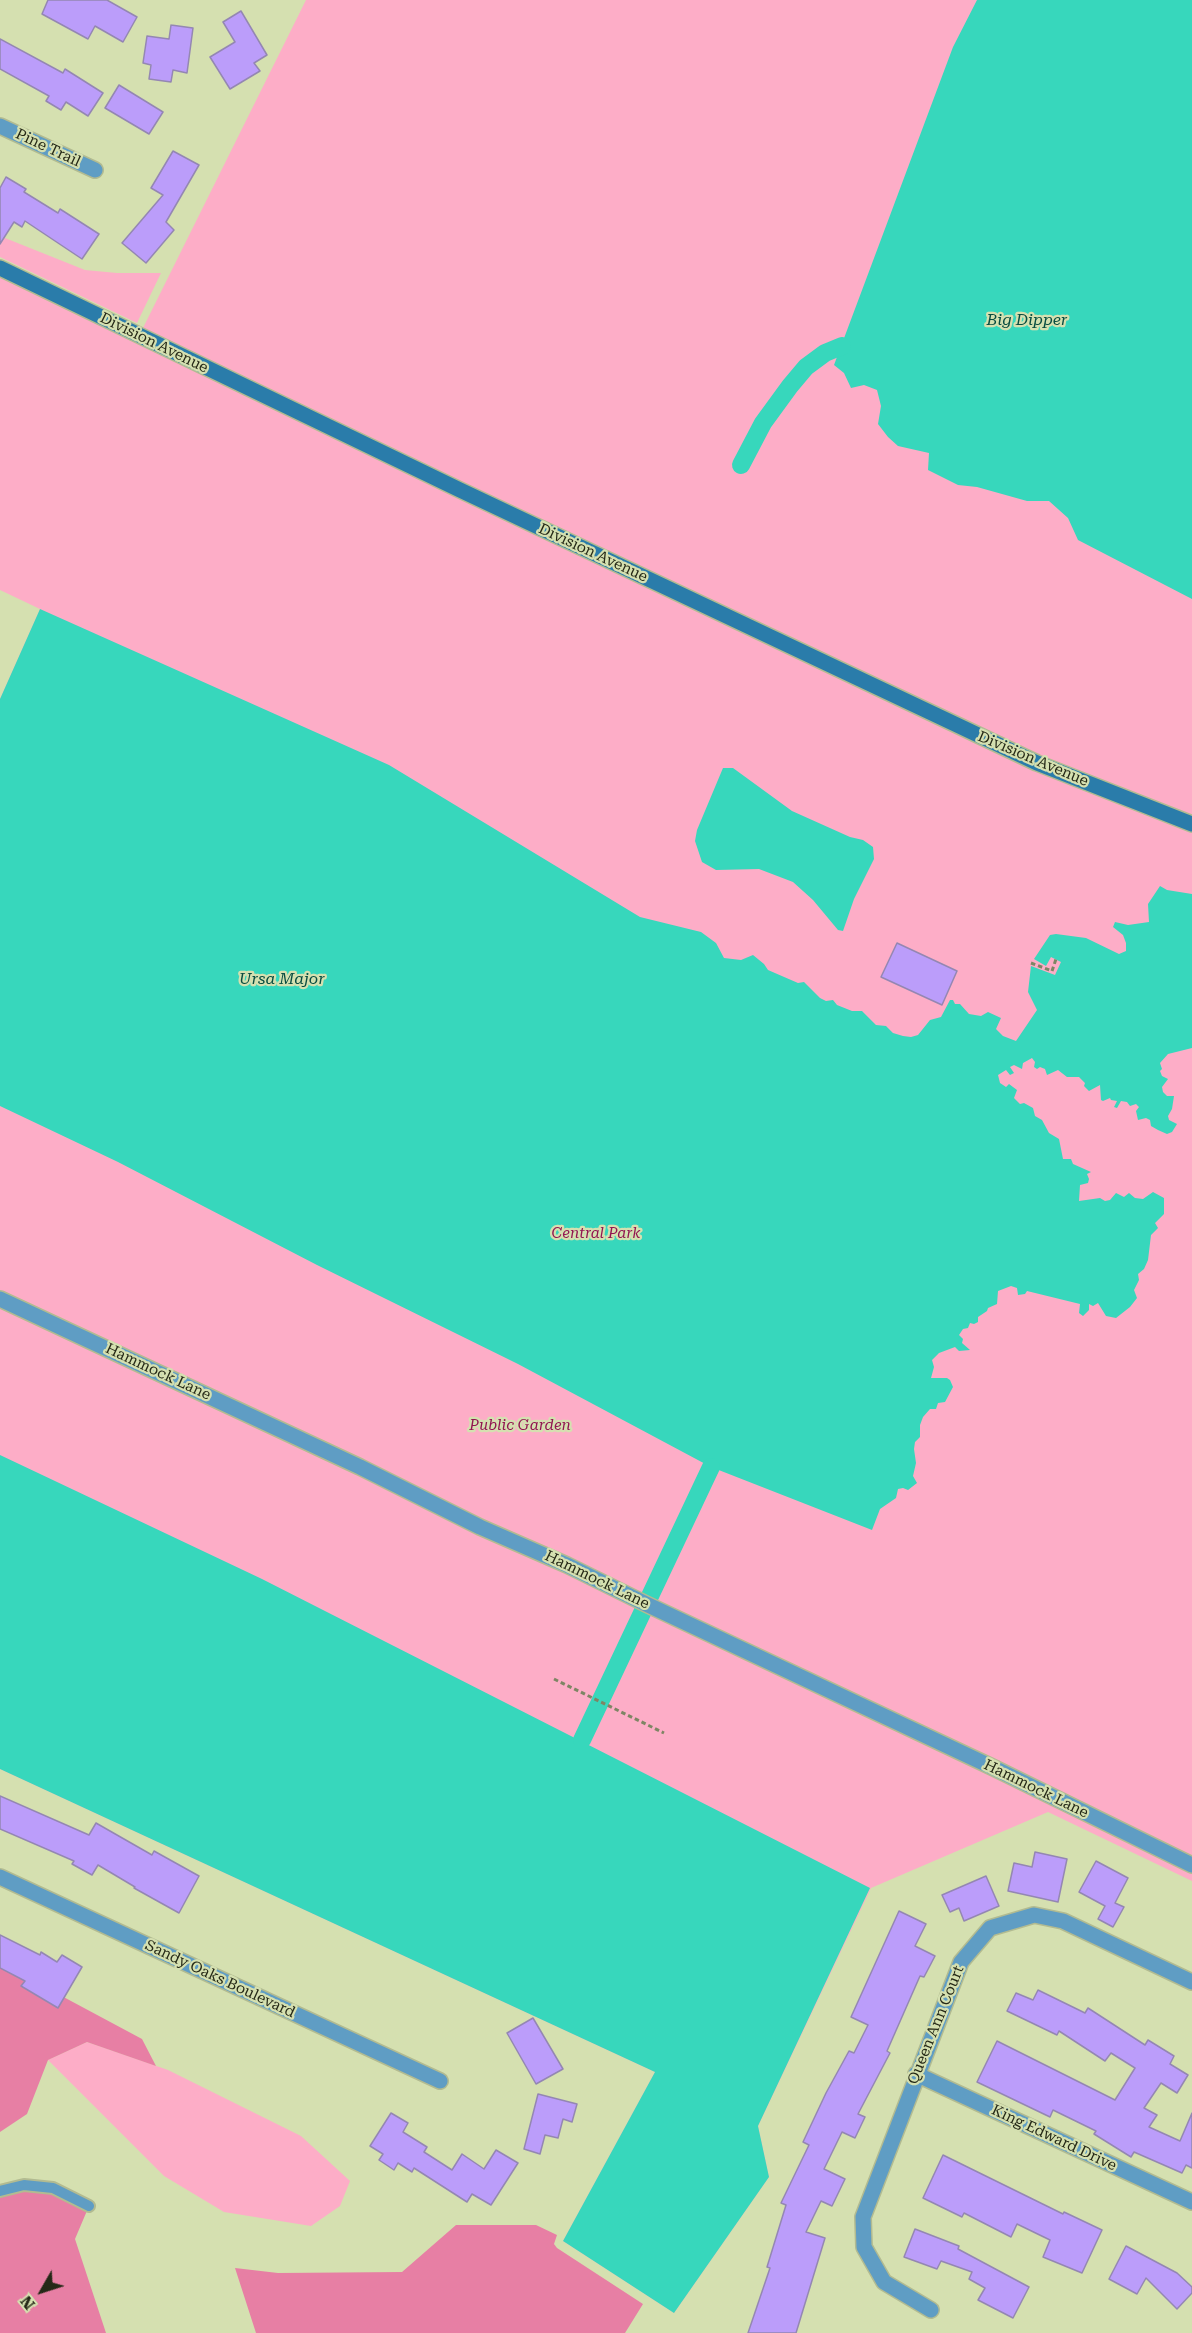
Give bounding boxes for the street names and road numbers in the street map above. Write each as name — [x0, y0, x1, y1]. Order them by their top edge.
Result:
street label: Pine Trail — [13, 125, 83, 171]
street label: Division Avenue — [97, 309, 211, 377]
street label: Division Avenue — [536, 520, 650, 586]
street label: Division Avenue — [975, 728, 1091, 790]
street label: Hammock Lane — [102, 1340, 214, 1404]
street label: Hammock Lane — [542, 1547, 652, 1613]
street label: Hammock Lane — [981, 1756, 1091, 1822]
street label: Sandy Oaks Boulevard — [142, 1936, 298, 2022]
street label: Queen Ann Court — [904, 1963, 968, 2087]
street label: King Edward Drive — [989, 2101, 1119, 2175]

